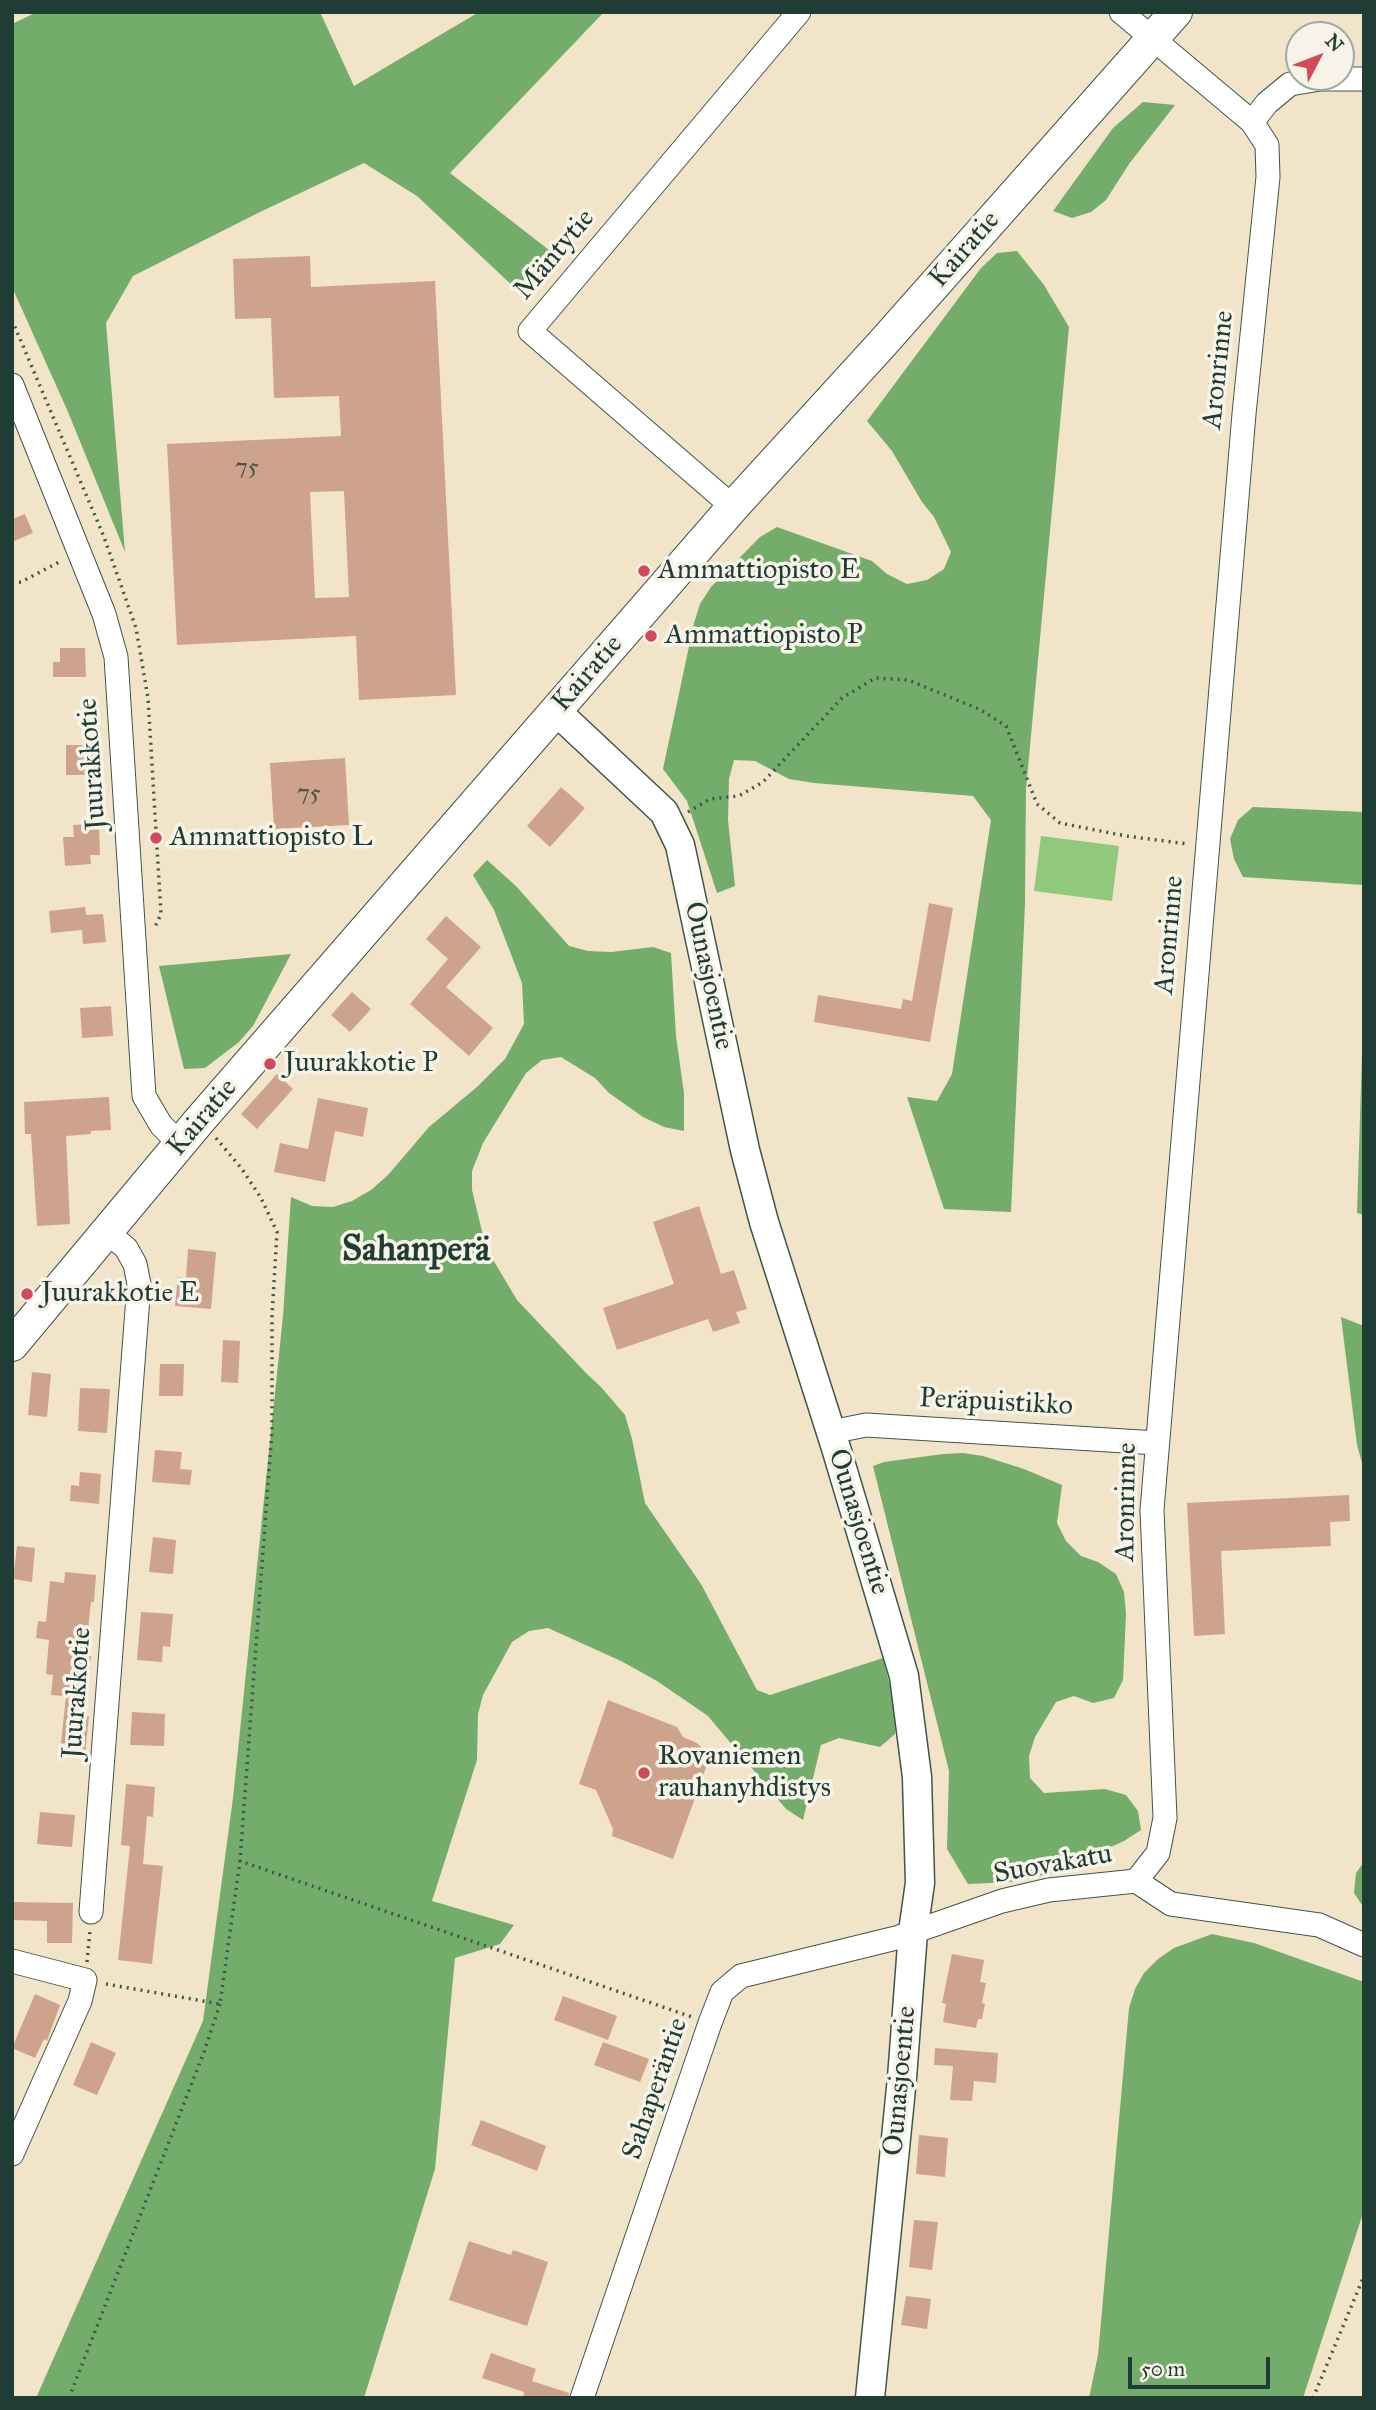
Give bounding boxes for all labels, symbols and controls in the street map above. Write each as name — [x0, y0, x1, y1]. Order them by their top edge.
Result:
north arrow — [1285, 21, 1355, 91]
text: N — [1321, 29, 1348, 57]
street label: Mäntytie — [507, 203, 603, 307]
street label: Kairatie — [923, 205, 1007, 295]
street label: Aronrinne — [1196, 309, 1242, 431]
house number: 75 — [235, 454, 259, 482]
place label: Ammattiopisto E — [658, 554, 860, 588]
marker: Ammattiopisto E — [636, 563, 652, 579]
place label: Ammattiopisto P — [665, 619, 863, 653]
marker: Ammattiopisto P — [643, 628, 659, 644]
street label: Kairatie — [546, 629, 630, 719]
street label: Juurakkotie — [72, 697, 114, 831]
house number: 75 — [297, 780, 321, 808]
place label: Ammattiopisto L — [170, 821, 372, 855]
marker: Ammattiopisto L — [148, 830, 164, 846]
street label: Aronrinne — [1148, 874, 1192, 996]
street label: Ounasjoentie — [676, 899, 740, 1053]
place label: Juurakkotie P — [284, 1047, 438, 1081]
marker: Juurakkotie P — [262, 1056, 278, 1072]
street label: Kairatie — [161, 1072, 245, 1164]
district label: Sahanperä — [342, 1230, 490, 1272]
place label: Juurakkotie E — [41, 1277, 199, 1311]
marker: Juurakkotie E — [19, 1286, 35, 1302]
street label: Peräpuistikko — [918, 1382, 1074, 1424]
street label: Aronrinne — [1109, 1442, 1145, 1562]
street label: Ounasjoentie — [820, 1445, 896, 1599]
street label: Juurakkotie — [57, 1626, 99, 1760]
place label: Rovaniemen rauhanyhdistys — [658, 1740, 831, 1806]
marker: Rovaniemen rauhanyhdistys — [636, 1765, 652, 1781]
street label: Suovakatu — [991, 1838, 1115, 1892]
street label: Ounasjoentie — [878, 2005, 924, 2157]
street label: Sahaperäntie — [616, 2014, 696, 2164]
scale bar — [1131, 2344, 1273, 2388]
text: 50 m — [1141, 2356, 1185, 2382]

